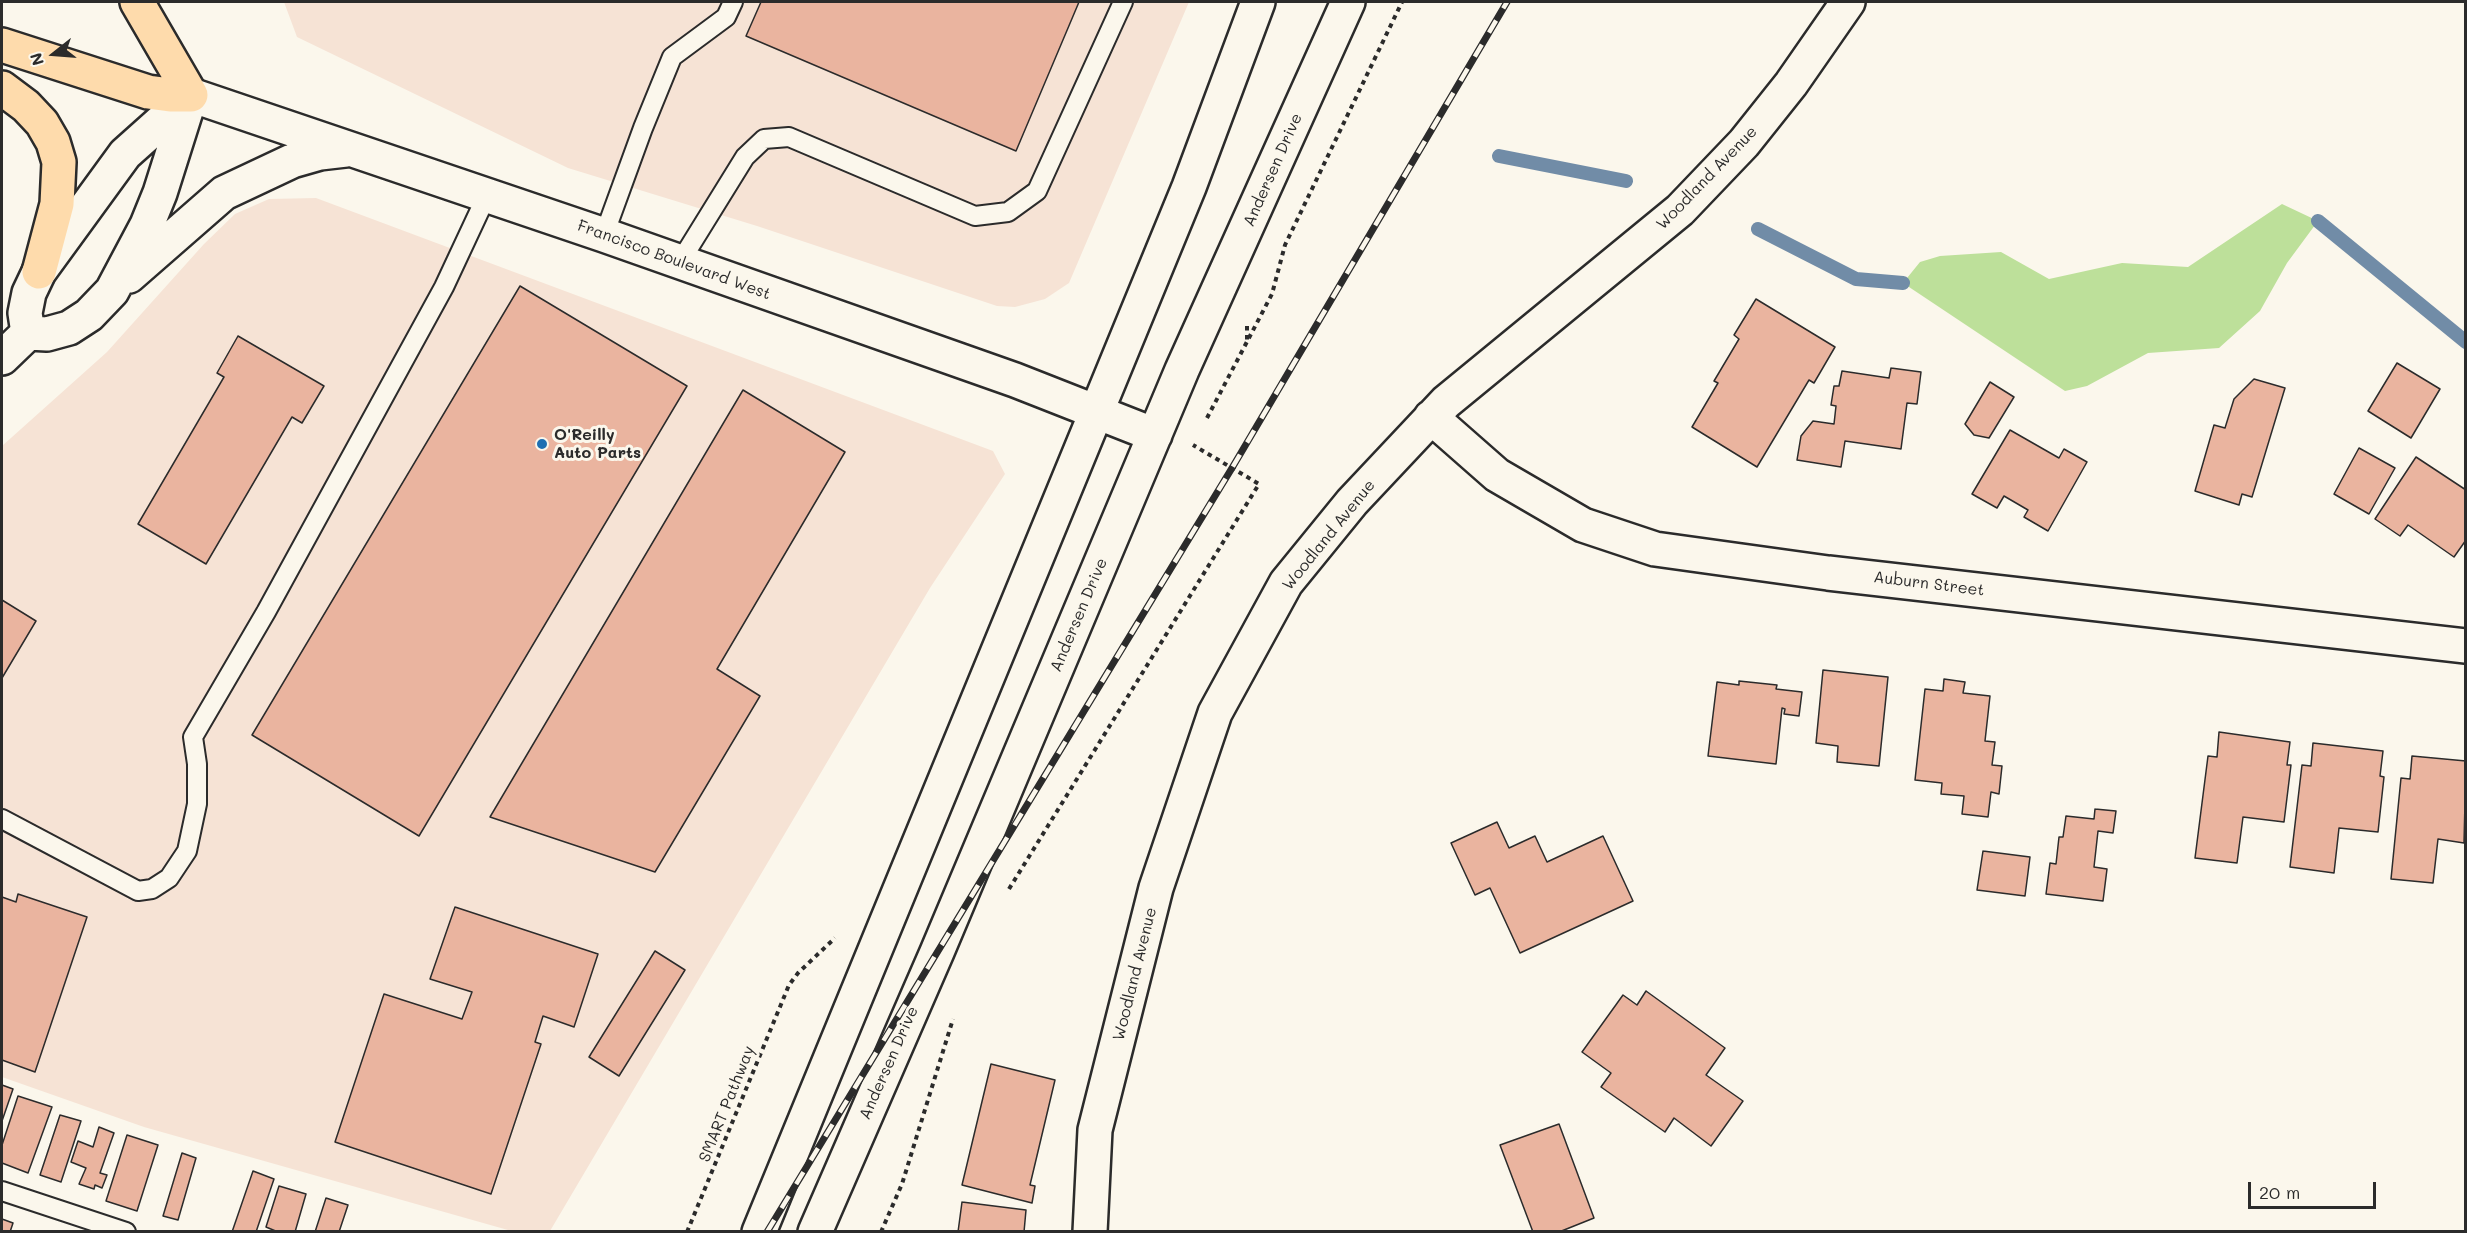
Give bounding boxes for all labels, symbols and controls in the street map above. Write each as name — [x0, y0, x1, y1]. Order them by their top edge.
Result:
north arrow — [24, 24, 84, 84]
text: N — [24, 51, 48, 68]
street label: Andersen Drive — [1239, 110, 1307, 230]
street label: Woodland Avenue — [1653, 122, 1761, 234]
street label: Francisco Boulevard West — [575, 216, 773, 304]
place label: O'Reilly Auto Parts — [554, 425, 641, 463]
marker: O'Reilly Auto Parts — [535, 437, 549, 451]
street label: Woodland Avenue — [1279, 476, 1379, 594]
street label: Andersen Drive — [1046, 555, 1112, 675]
street label: Auburn Street — [1872, 568, 1986, 600]
street label: Woodland Avenue — [1109, 905, 1161, 1043]
street label: Andersen Drive — [855, 1003, 923, 1123]
street label: SMART Pathway — [695, 1043, 759, 1165]
scale bar — [2251, 1170, 2378, 1208]
text: 20 m — [2259, 1180, 2300, 1204]

